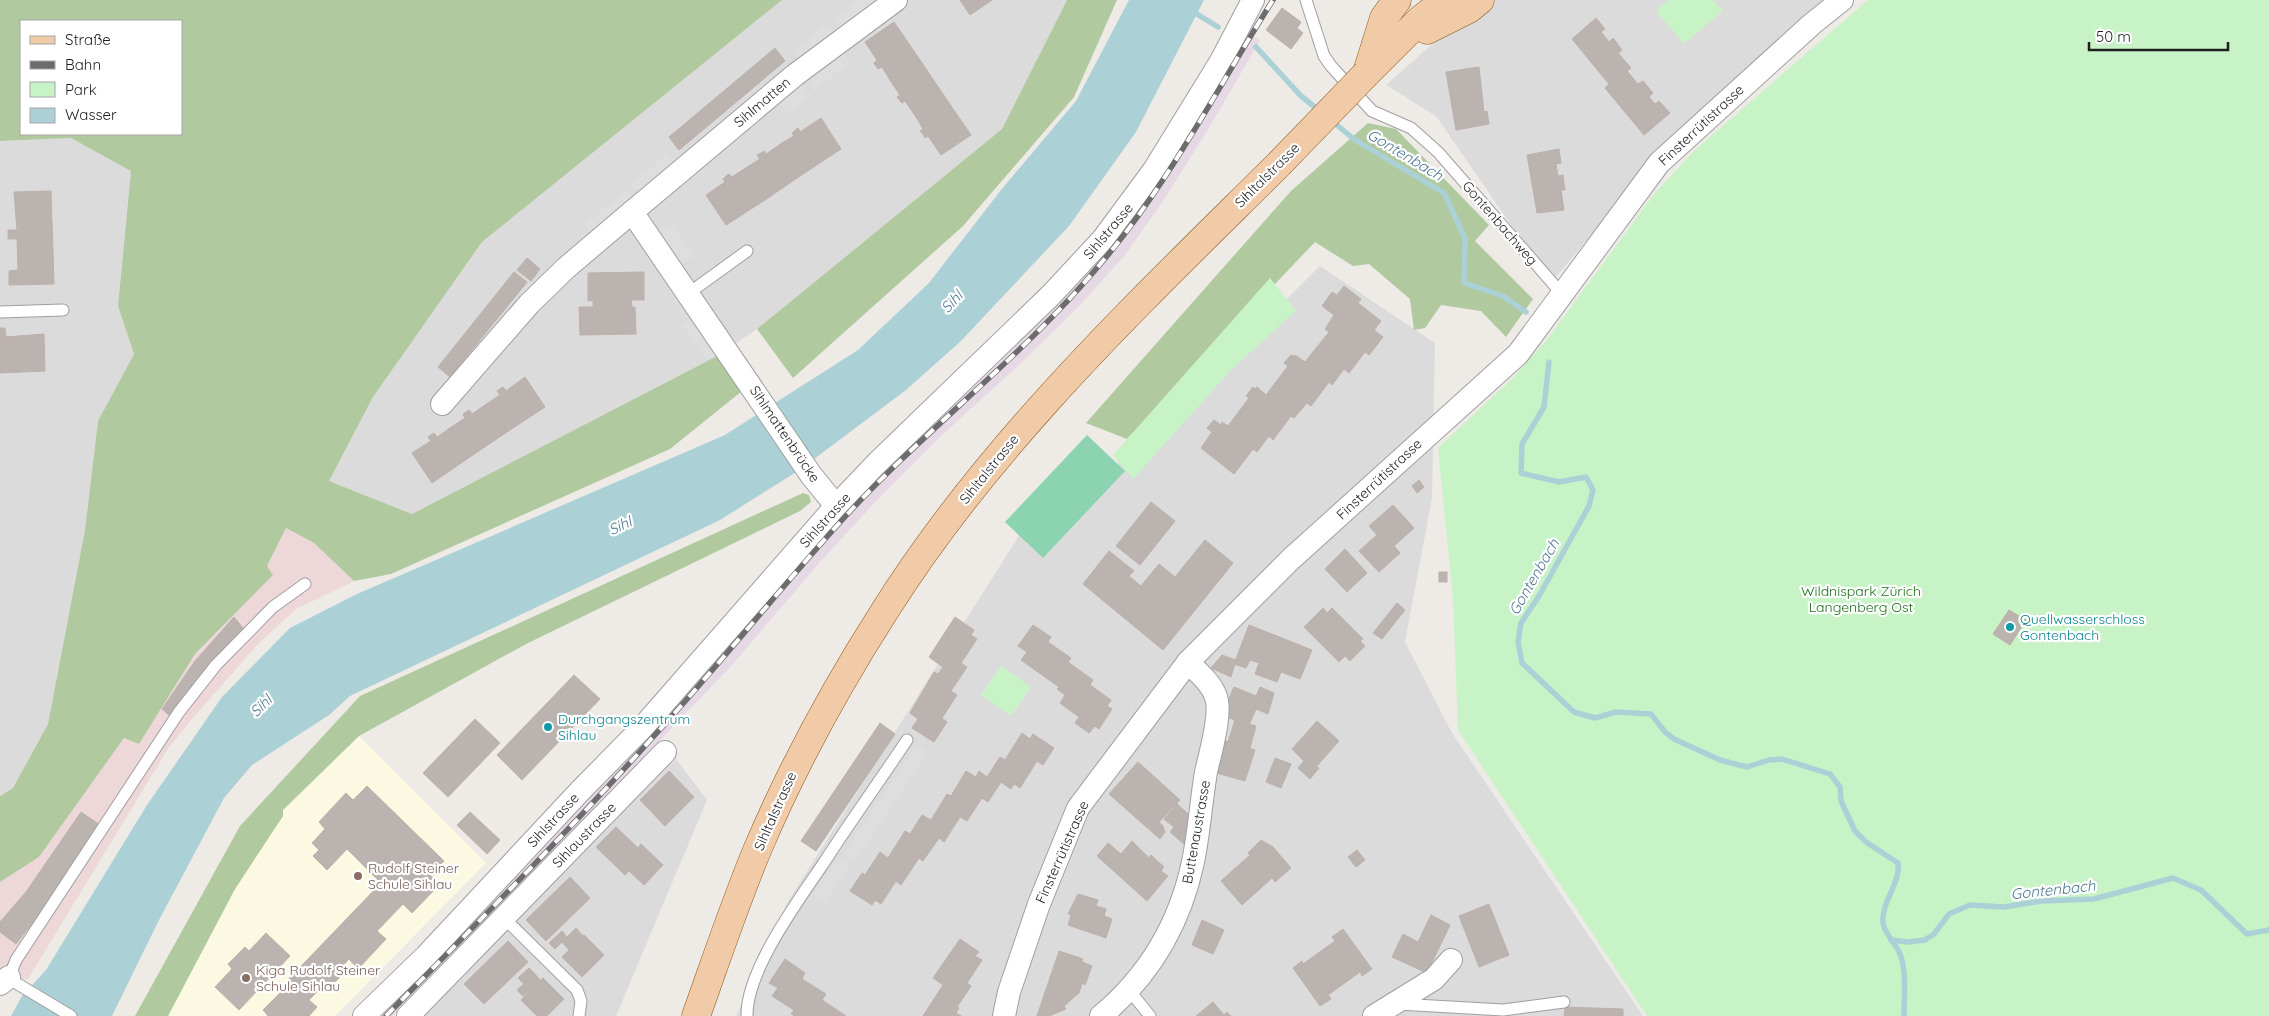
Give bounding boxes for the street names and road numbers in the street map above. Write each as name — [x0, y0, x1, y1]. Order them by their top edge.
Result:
street label: Sihlmatten — [730, 73, 794, 131]
street label: Finsterrütistrasse — [1654, 81, 1748, 169]
street label: Sihltalstrasse — [1231, 139, 1303, 211]
street label: Gontenbachweg — [1458, 177, 1542, 269]
street label: Sihlstrasse — [1079, 199, 1137, 263]
street label: Sihlmattenbrücke — [746, 382, 824, 486]
street label: Sihltalstrasse — [955, 430, 1023, 508]
street label: Finsterrütistrasse — [1332, 435, 1426, 523]
street label: Sihlstrasse — [796, 489, 855, 551]
street label: Sihltalstrasse — [750, 769, 800, 853]
street label: Buttenaustrasse — [1178, 779, 1214, 885]
street label: Sihlstrasse — [523, 789, 583, 851]
street label: Sihlaustrasse — [548, 798, 620, 872]
street label: Finsterrütistrasse — [1031, 798, 1093, 906]

